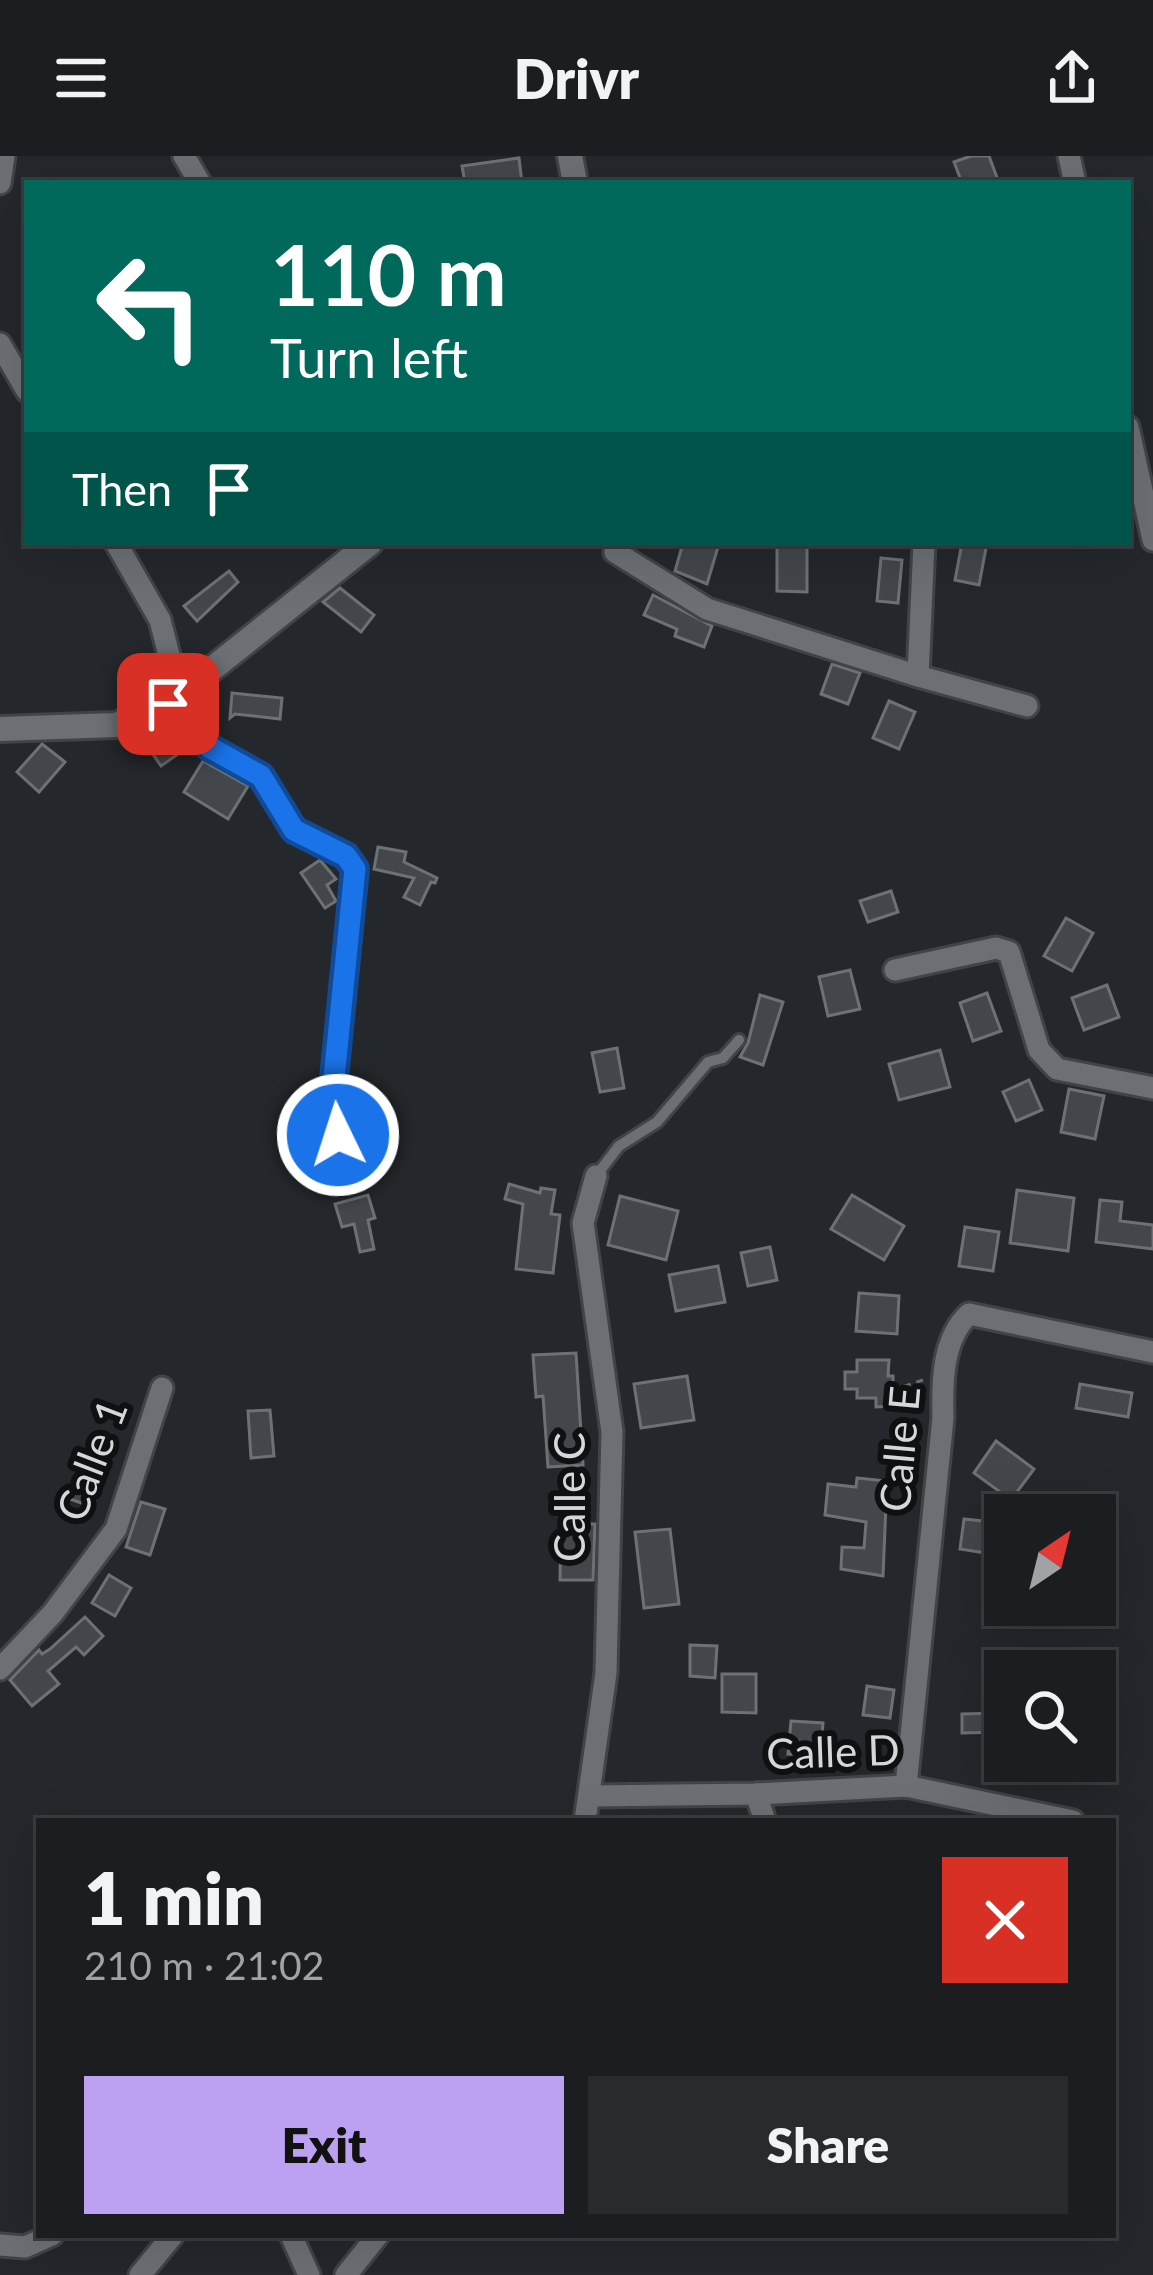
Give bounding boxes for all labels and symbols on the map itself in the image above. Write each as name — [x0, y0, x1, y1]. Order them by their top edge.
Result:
pin — [117, 653, 219, 755]
position arrow — [275, 1072, 401, 1198]
street label: Calle E — [869, 1384, 929, 1514]
street label: Calle 1 — [45, 1392, 137, 1527]
street label: Calle C — [544, 1432, 594, 1562]
north arrow — [984, 1494, 1116, 1626]
street label: Calle D — [765, 1724, 901, 1778]

